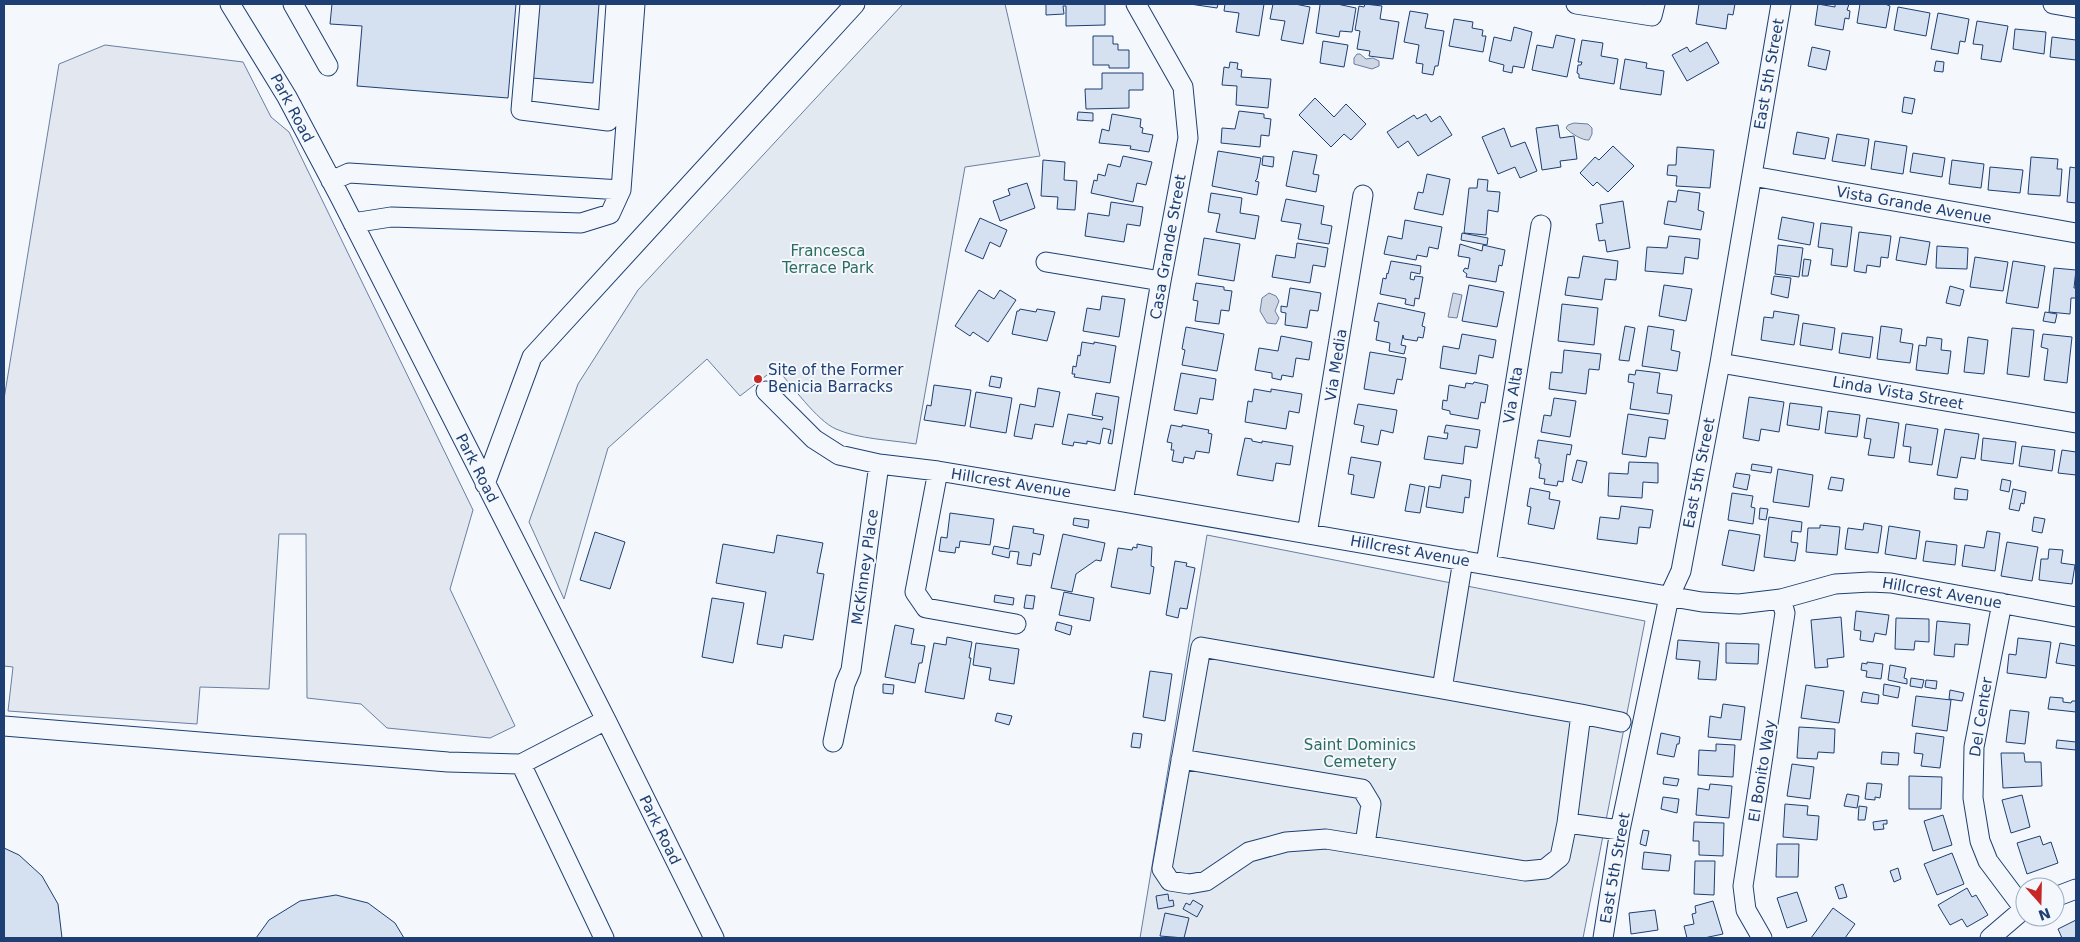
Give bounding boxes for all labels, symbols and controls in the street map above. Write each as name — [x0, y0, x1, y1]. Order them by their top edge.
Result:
street label: East 5th Street — [1750, 17, 1788, 131]
street label: Park Road — [266, 71, 318, 145]
street label: Casa Grande Street — [1146, 173, 1190, 321]
street label: Vista Grande Avenue — [1835, 182, 1993, 228]
park label: Francesca Terrace Park — [781, 242, 874, 277]
street label: Via Media — [1321, 327, 1351, 403]
place label: Site of the Former Benicia Barracks — [768, 361, 904, 396]
street label: Via Alta — [1500, 365, 1526, 425]
marker: Site of the Former Benicia Barracks — [752, 373, 764, 385]
street label: Linda Vista Street — [1831, 373, 1965, 413]
street label: East 5th Street — [1679, 416, 1719, 530]
street label: Park Road — [452, 431, 502, 505]
street label: Hillcrest Avenue — [950, 465, 1072, 501]
street label: McKinney Place — [848, 508, 882, 626]
street label: Hillcrest Avenue — [1349, 532, 1471, 570]
street label: Hillcrest Avenue — [1881, 574, 2003, 612]
street label: Del Center — [1966, 675, 1996, 758]
street label: El Bonito Way — [1745, 718, 1779, 823]
park label: Saint Dominics Cemetery — [1304, 736, 1416, 771]
street label: Park Road — [636, 792, 684, 868]
street label: East 5th Street — [1596, 811, 1634, 925]
north arrow — [2015, 877, 2065, 927]
text: N — [2036, 905, 2053, 924]

